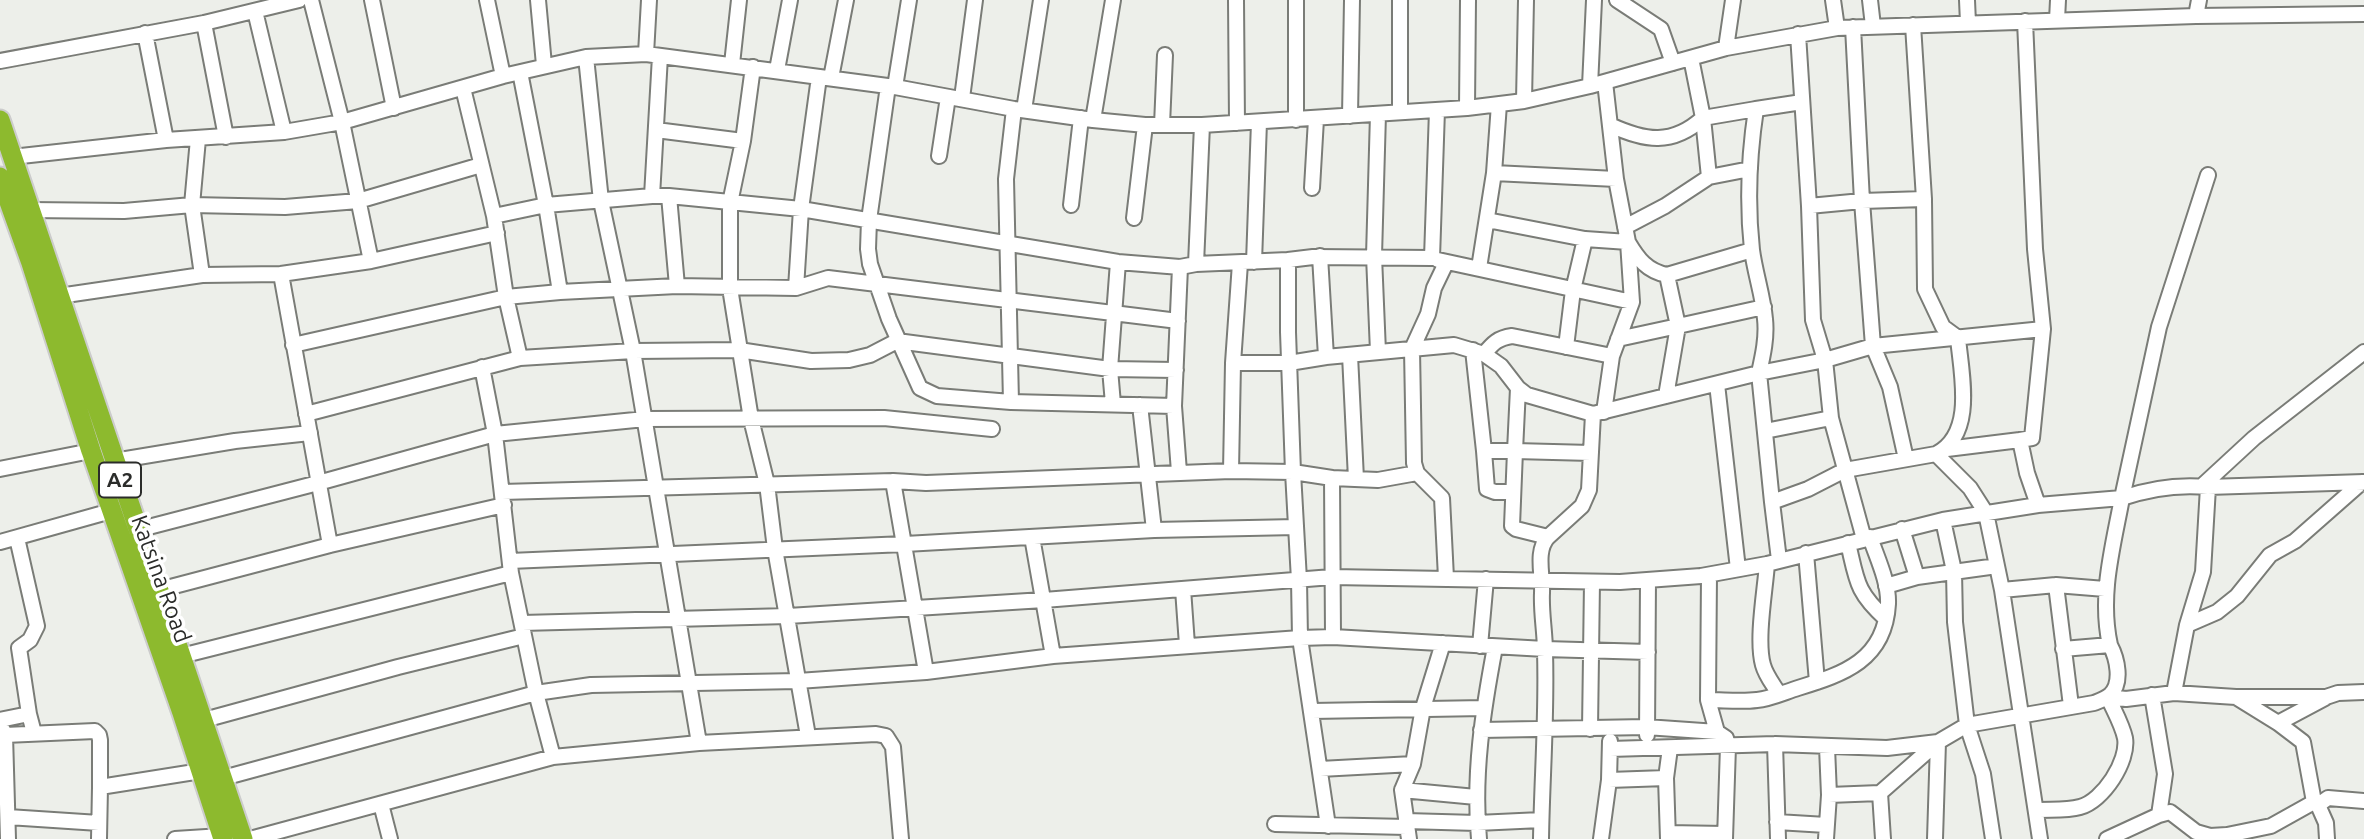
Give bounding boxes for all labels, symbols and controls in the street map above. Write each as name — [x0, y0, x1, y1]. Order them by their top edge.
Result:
road number: A2 — [99, 462, 141, 498]
street label: Katsina Road — [125, 511, 197, 647]

